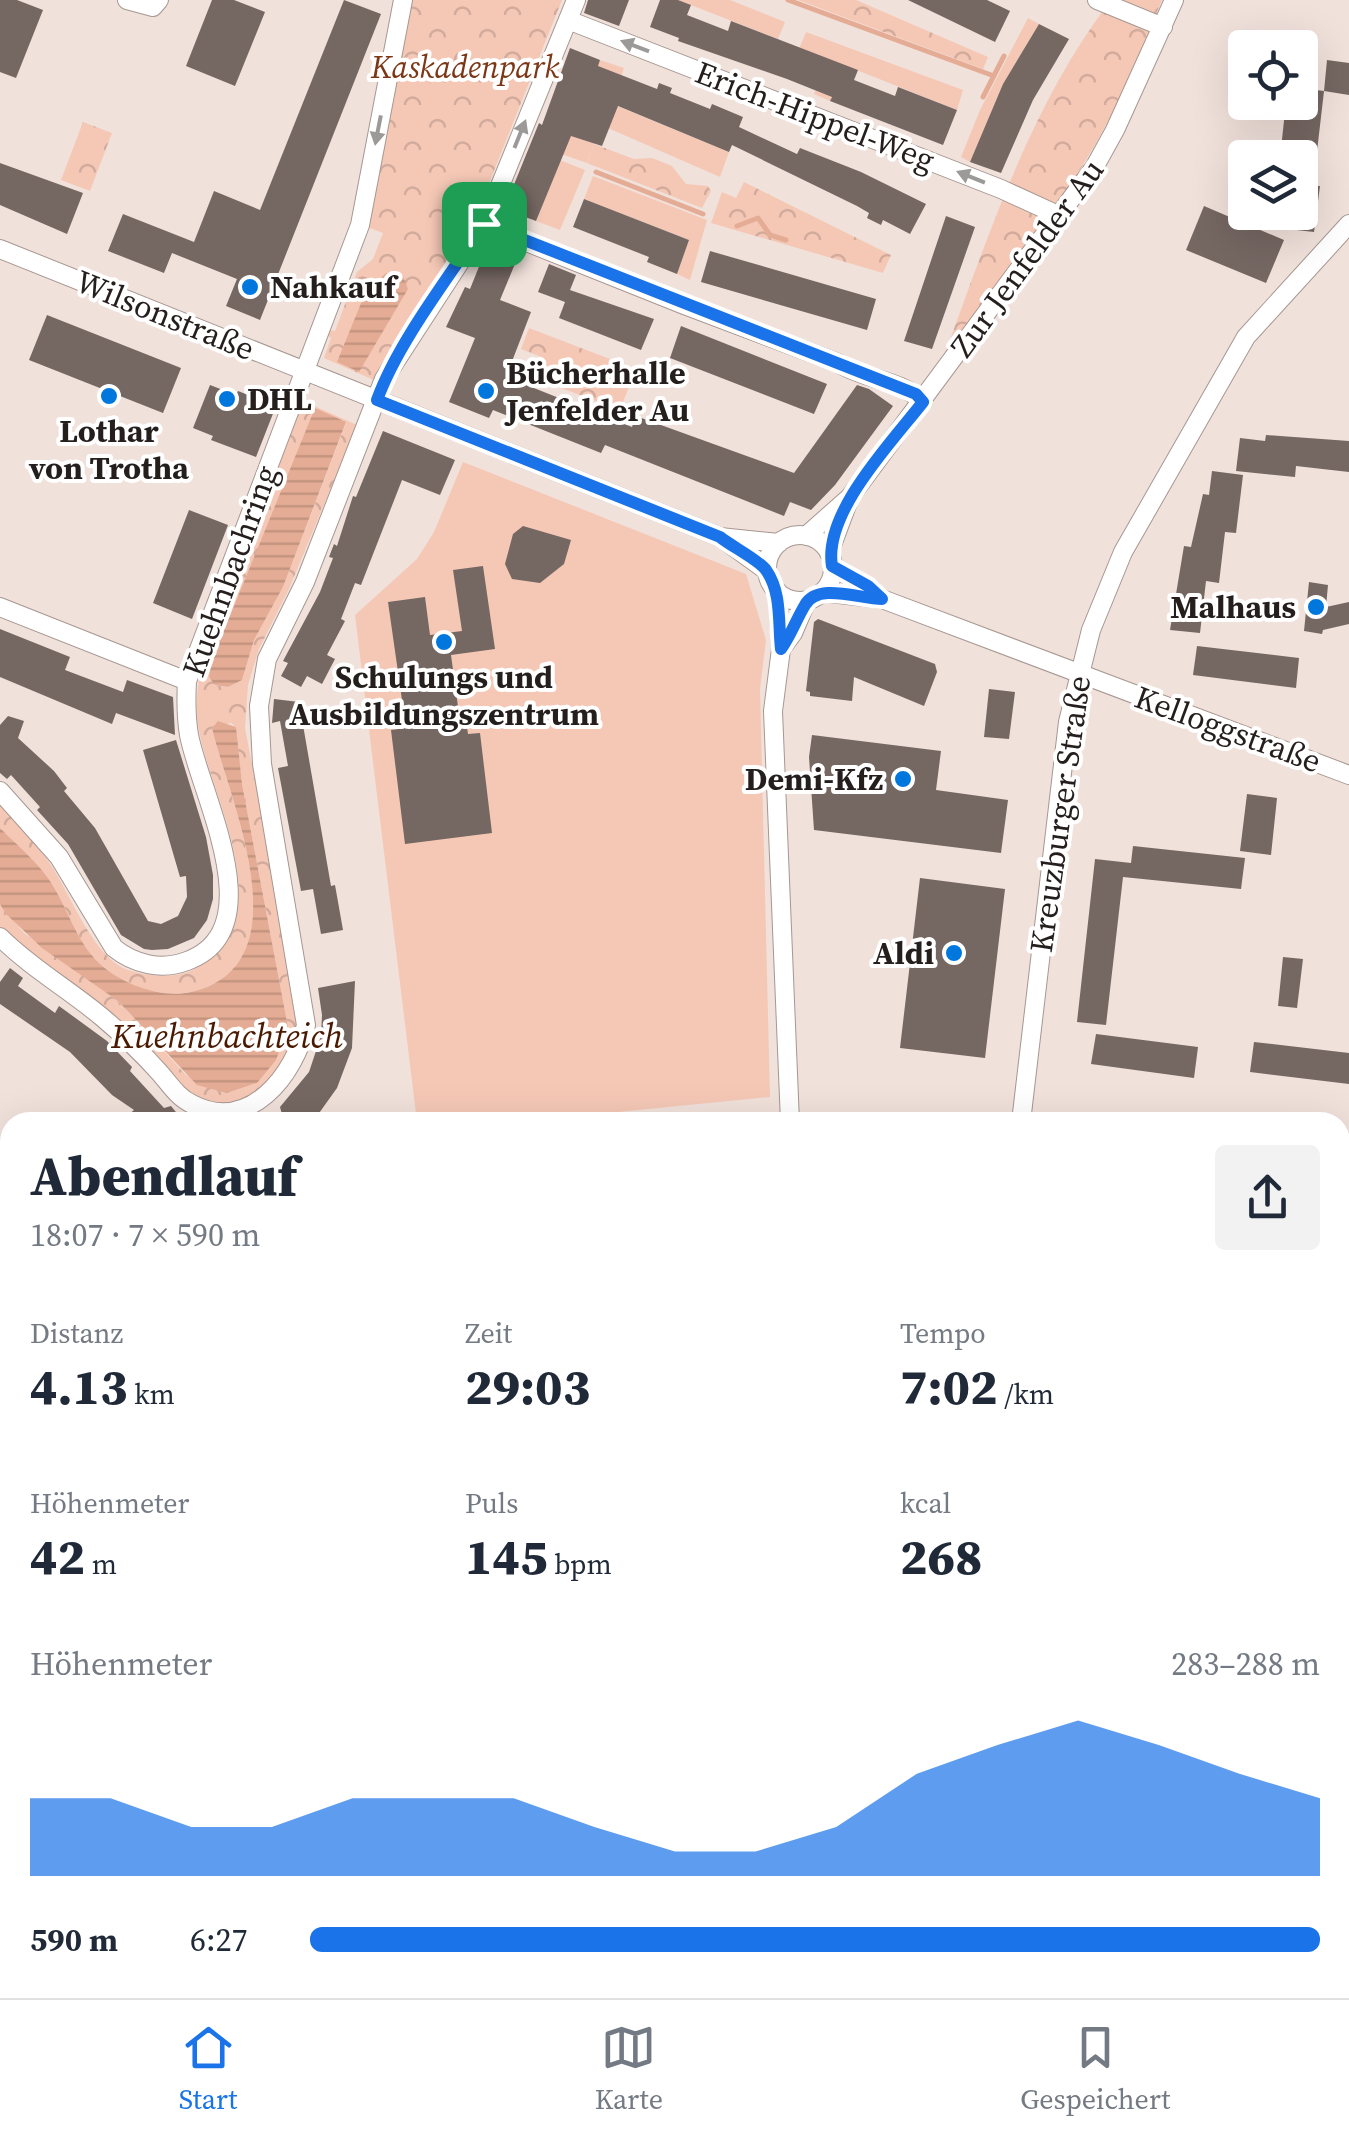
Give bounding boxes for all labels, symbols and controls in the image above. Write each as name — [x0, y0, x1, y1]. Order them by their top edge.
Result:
map controls — [1228, 30, 1318, 230]
button: locate — [1228, 30, 1318, 120]
one-way arrow — [620, 38, 650, 54]
park label: Kaskadenpark — [370, 45, 560, 89]
street label: Erich-Hippel-Weg — [689, 50, 941, 182]
one-way arrow — [370, 115, 385, 146]
one-way arrow — [512, 119, 528, 149]
button: layers — [1228, 140, 1318, 230]
street label: Zur Jenfelder Au — [940, 150, 1114, 366]
one-way arrow — [955, 168, 985, 184]
pin — [442, 182, 527, 267]
icon: arrive — [457, 197, 512, 252]
street label: Wilsonstraße — [69, 259, 261, 371]
place label: Nahkauf — [270, 265, 399, 309]
marker: Nahkauf — [239, 276, 261, 298]
place label: Bücherhalle Jenfelder Au — [504, 351, 689, 432]
place label: DHL — [247, 377, 312, 421]
marker: Bücherhalle Jenfelder Au — [475, 380, 497, 402]
marker: Lothar von Trotha — [98, 385, 120, 407]
marker: DHL — [216, 388, 238, 410]
place label: Lothar von Trotha — [28, 409, 190, 490]
street label: Kuehnbachring — [171, 459, 289, 683]
place label: Malhaus — [1170, 585, 1296, 629]
marker: Malhaus — [1305, 596, 1327, 618]
marker: Schulungs und Ausbildungszentrum — [433, 631, 455, 653]
place label: Schulungs und Ausbildungszentrum — [289, 655, 599, 736]
street label: Kreuzburger Straße — [1019, 673, 1101, 955]
street label: Kelloggstraße — [1129, 675, 1327, 783]
place label: Demi-Kfz — [745, 757, 883, 801]
marker: Demi-Kfz — [892, 768, 914, 790]
place label: Aldi — [873, 931, 934, 975]
marker: Aldi — [943, 942, 965, 964]
water label: Kuehnbachteich — [110, 1012, 343, 1060]
text: Abendlauf — [30, 1138, 297, 1213]
button: share — [1215, 1145, 1320, 1250]
text: 18:07 · 7 × 590 m — [30, 1213, 260, 1257]
text: Distanz — [30, 1314, 123, 1352]
text: Zeit — [465, 1314, 512, 1352]
text: Tempo — [900, 1314, 986, 1352]
text: 4.13 — [30, 1352, 128, 1421]
text: 29:03 — [465, 1352, 590, 1421]
text: 7:02 — [900, 1352, 998, 1421]
text: km — [128, 1375, 175, 1413]
text: /km — [998, 1375, 1054, 1413]
text: Höhenmeter — [30, 1484, 189, 1522]
text: Puls — [465, 1484, 518, 1522]
text: kcal — [900, 1484, 951, 1522]
text: 42 — [30, 1522, 85, 1591]
text: 145 — [465, 1522, 548, 1591]
text: 268 — [900, 1522, 983, 1591]
text: m — [85, 1545, 117, 1583]
text: bpm — [548, 1545, 612, 1583]
text: Höhenmeter — [30, 1642, 212, 1686]
text: 283–288 m — [1171, 1642, 1320, 1686]
text: 590 m — [30, 1918, 118, 1962]
text: 6:27 — [190, 1918, 248, 1962]
tab: Start — [179, 2020, 237, 2118]
tab: Karte — [595, 2020, 663, 2118]
tab: Gespeichert — [1020, 2020, 1170, 2118]

